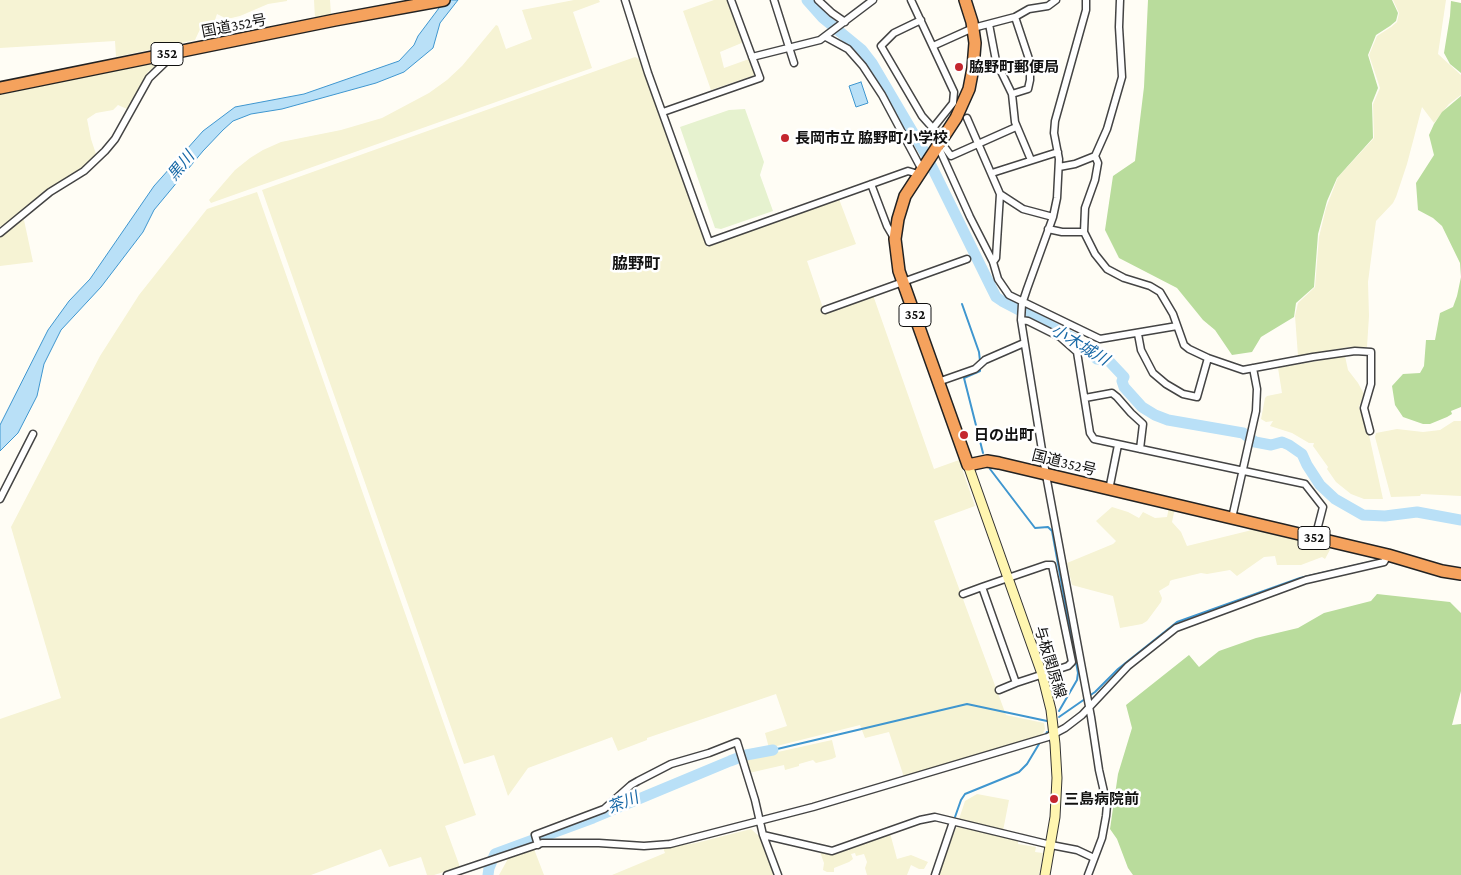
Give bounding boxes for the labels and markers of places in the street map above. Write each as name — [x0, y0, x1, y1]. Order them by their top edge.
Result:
place label: 脇野町郵便局 — [969, 58, 1059, 76]
marker: 脇野町郵便局 — [953, 61, 965, 73]
place label: 長岡市立 脇野町小学校 — [795, 129, 948, 147]
marker: 長岡市立 脇野町小学校 — [779, 132, 791, 144]
place label: 日の出町 — [974, 426, 1034, 444]
marker: 日の出町 — [958, 429, 970, 441]
place label: 三島病院前 — [1064, 790, 1139, 808]
marker: 三島病院前 — [1048, 793, 1060, 805]

